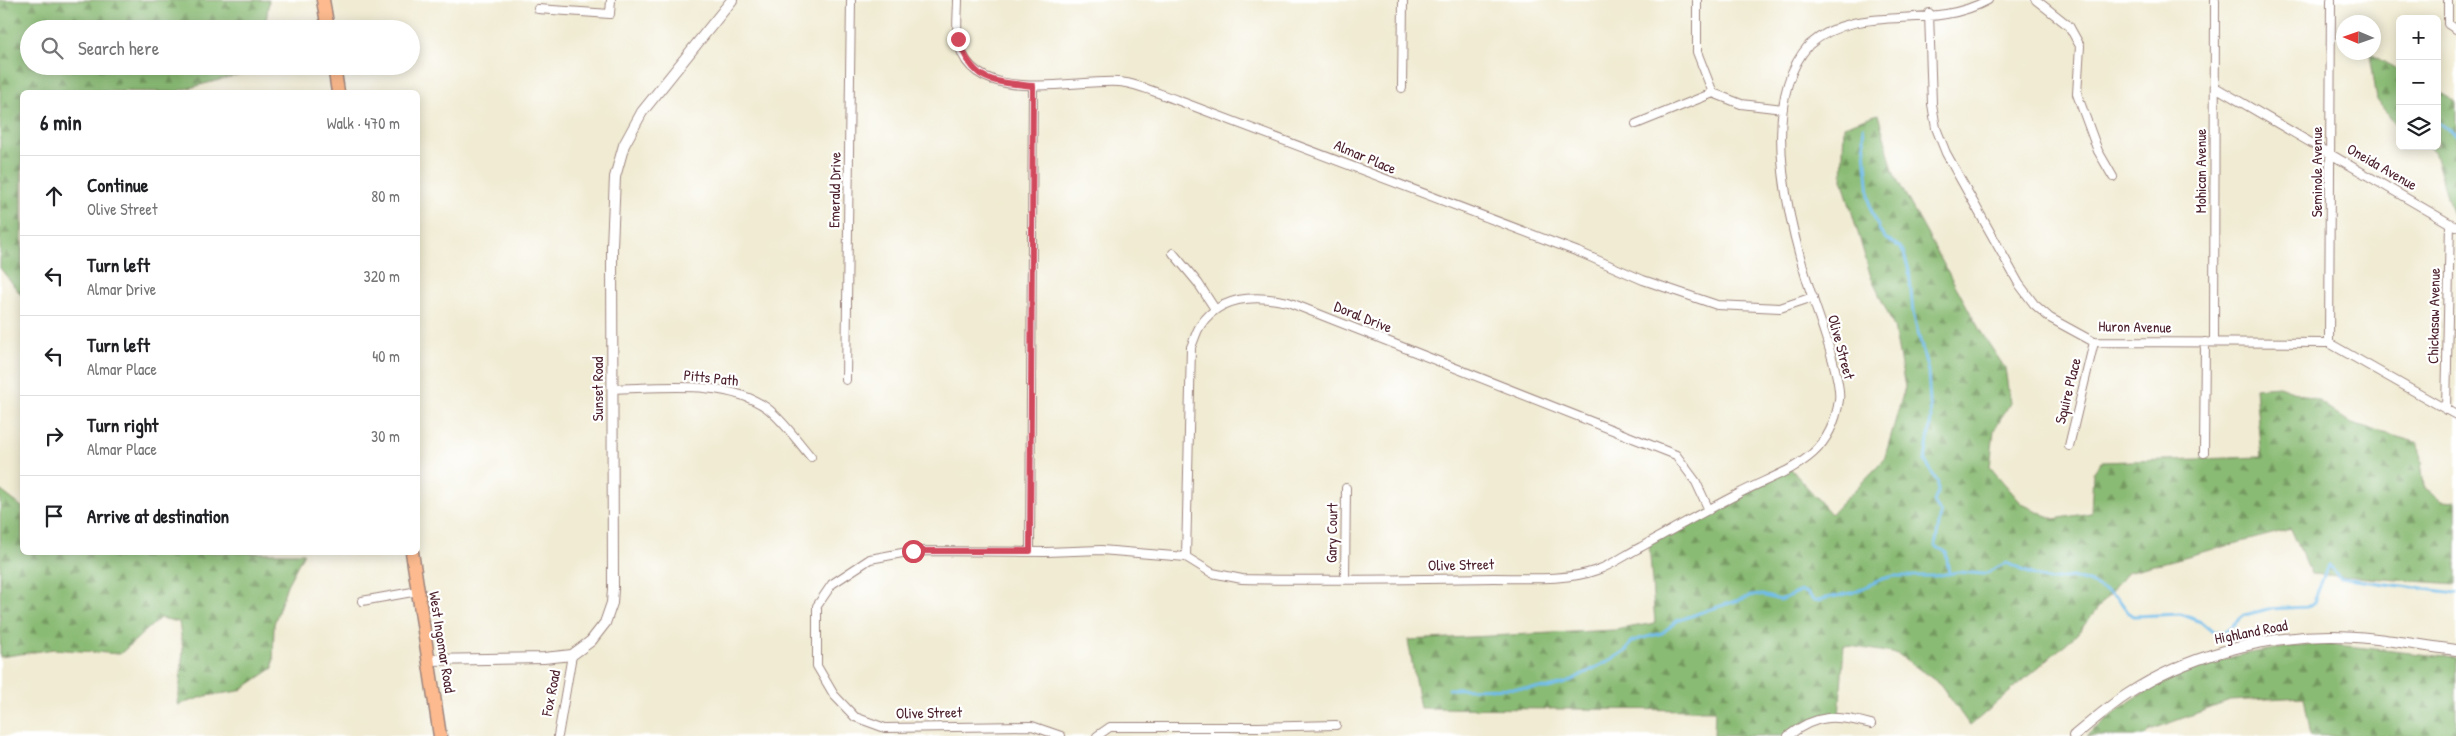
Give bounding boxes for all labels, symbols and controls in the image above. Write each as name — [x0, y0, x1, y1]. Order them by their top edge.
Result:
north arrow — [2336, 15, 2381, 60]
map controls — [2396, 15, 2441, 150]
button: + — [2396, 15, 2441, 60]
search box — [20, 20, 420, 75]
route end — [947, 28, 970, 51]
icon: search — [38, 34, 66, 62]
text: Search here — [78, 35, 159, 61]
button: − — [2396, 60, 2441, 105]
button: layers — [2396, 105, 2441, 150]
text: 6 min — [40, 108, 82, 137]
text: Walk · 470 m — [327, 112, 400, 134]
street label: Seminole Avenue — [2306, 127, 2327, 217]
street label: Mohican Avenue — [2190, 129, 2211, 213]
street label: Almar Place — [1331, 134, 1399, 179]
street label: Oneida Avenue — [2343, 138, 2421, 195]
street label: Emerald Drive — [823, 152, 846, 228]
text: Continue — [87, 172, 148, 198]
icon: ahead — [40, 182, 68, 210]
text: 80 m — [371, 185, 400, 207]
text: Olive Street — [87, 198, 157, 220]
text: Turn left — [87, 252, 150, 278]
icon: left — [40, 262, 68, 290]
text: 320 m — [364, 265, 400, 287]
street label: Chickasaw Avenue — [2422, 268, 2445, 364]
text: Almar Drive — [87, 278, 156, 300]
street label: Doral Drive — [1331, 295, 1395, 338]
street label: Olive Street — [1823, 312, 1860, 382]
street label: Huron Avenue — [2098, 315, 2172, 338]
text: Turn left — [87, 332, 150, 358]
icon: left — [40, 342, 68, 370]
text: 40 m — [372, 345, 400, 367]
street label: Squire Place — [2049, 356, 2086, 426]
street label: Sunset Road — [587, 357, 608, 421]
text: Almar Place — [87, 358, 157, 380]
street label: Pitts Path — [683, 364, 739, 391]
text: Turn right — [87, 412, 158, 438]
icon: right — [40, 422, 68, 450]
text: 30 m — [371, 425, 400, 447]
text: Almar Place — [87, 438, 157, 460]
icon: arrive — [40, 502, 68, 530]
street label: Gary Court — [1320, 502, 1343, 563]
text: Arrive at destination — [87, 503, 229, 529]
route start — [902, 540, 925, 563]
street label: Olive Street — [1428, 553, 1495, 576]
street label: West Ingomar Road — [424, 590, 461, 694]
street label: Highland Road — [2213, 614, 2289, 649]
street label: Fox Road — [536, 668, 565, 719]
street label: Olive Street — [896, 701, 963, 724]

